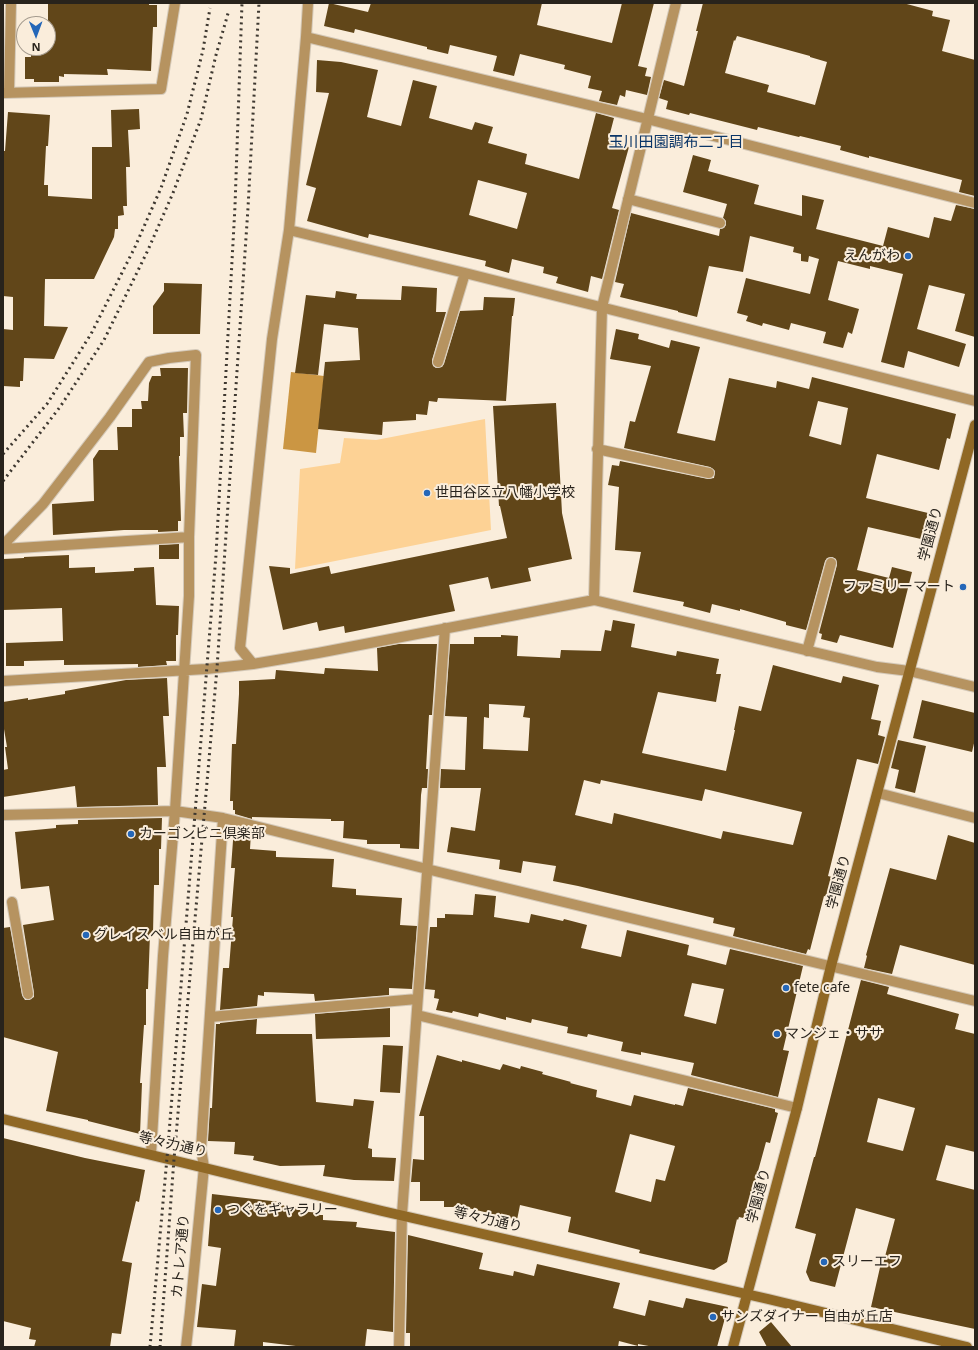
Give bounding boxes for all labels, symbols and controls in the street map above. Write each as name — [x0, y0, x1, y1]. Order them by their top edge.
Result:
north arrow — [16, 16, 56, 56]
text: N — [32, 40, 41, 55]
district label: 玉川田園調布二丁目 — [609, 134, 743, 152]
place label: えんがわ — [844, 248, 900, 264]
marker: えんがわ — [903, 251, 913, 261]
place label: 世田谷区立八幡小学校 — [435, 485, 575, 501]
marker: 世田谷区立八幡小学校 — [422, 488, 432, 498]
street label: 学園通り — [916, 505, 946, 563]
place label: ファミリーマート — [843, 579, 955, 595]
marker: ファミリーマート — [958, 582, 968, 592]
place label: カーゴンビニ倶楽部 — [139, 826, 265, 842]
marker: カーゴンビニ倶楽部 — [126, 829, 136, 839]
street label: 学園通り — [824, 853, 854, 911]
place label: グレイスベル自由が丘 — [94, 927, 234, 943]
marker: グレイスベル自由が丘 — [81, 930, 91, 940]
place label: fete cafe — [794, 980, 850, 996]
marker: fete cafe — [781, 983, 791, 993]
place label: マンジェ・ササ — [785, 1026, 883, 1042]
marker: マンジェ・ササ — [772, 1029, 782, 1039]
street label: 等々力通り — [137, 1129, 209, 1161]
street label: 学園通り — [744, 1167, 774, 1225]
place label: つぐをギャラリー — [226, 1202, 338, 1218]
street label: 等々力通り — [452, 1204, 524, 1236]
marker: つぐをギャラリー — [213, 1205, 223, 1215]
street label: カトレア通り — [169, 1213, 193, 1299]
place label: スリーエフ — [832, 1254, 902, 1270]
marker: スリーエフ — [819, 1257, 829, 1267]
place label: サンズダイナー 自由が丘店 — [721, 1309, 893, 1325]
marker: サンズダイナー 自由が丘店 — [708, 1312, 718, 1322]

